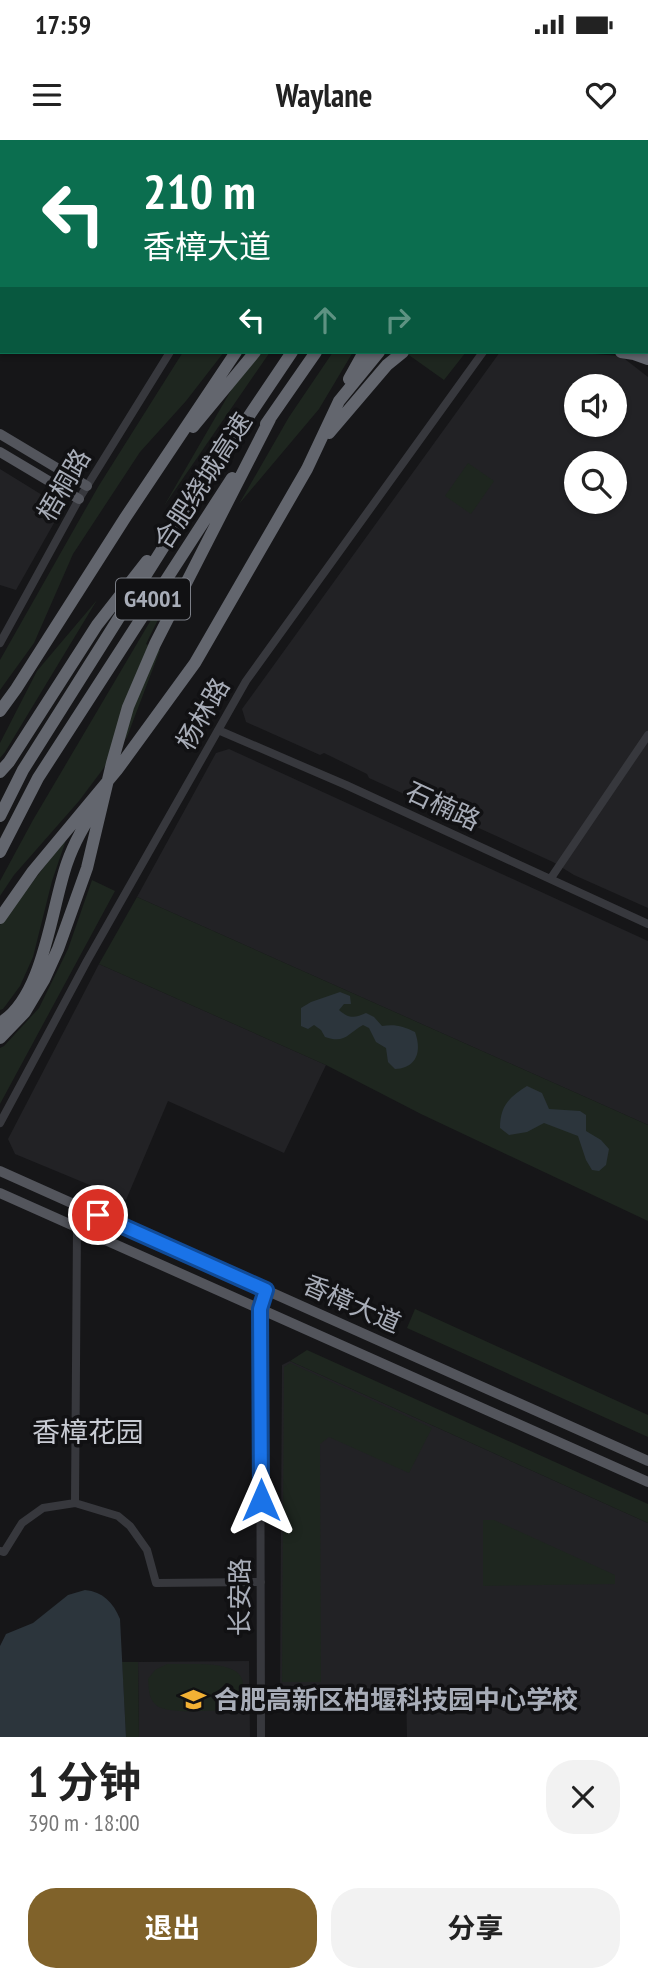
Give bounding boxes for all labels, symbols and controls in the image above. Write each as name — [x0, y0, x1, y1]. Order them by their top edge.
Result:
text: 17:59 — [35, 8, 91, 41]
text: Waylane — [276, 74, 372, 116]
icon: menu — [28, 76, 66, 114]
icon: heart — [582, 76, 620, 114]
text: 210 m — [143, 159, 256, 223]
icon: left — [28, 168, 119, 259]
text: 香樟大道 — [143, 225, 271, 267]
icon: left — [233, 301, 271, 339]
icon: ahead — [306, 301, 344, 339]
icon: right — [379, 301, 417, 339]
map controls — [564, 374, 627, 514]
button: sound — [564, 374, 627, 437]
street label: 合肥绕城高速 — [146, 406, 259, 555]
street label: 梧桐路 — [30, 443, 97, 527]
button: search — [564, 451, 627, 514]
road number: G4001 — [116, 578, 190, 620]
street label: 杨林路 — [169, 672, 236, 756]
street label: 石楠路 — [401, 774, 486, 837]
pin — [68, 1185, 128, 1245]
icon: arrive — [79, 1196, 117, 1234]
street label: 香樟大道 — [298, 1267, 406, 1340]
district label: 香樟花园 — [32, 1413, 144, 1450]
position arrow — [224, 1463, 298, 1537]
street label: 长安路 — [223, 1558, 256, 1636]
place label: 合肥高新区柏堰科技园中心学校 — [214, 1683, 578, 1716]
school or university icon: 合肥高新区柏堰科技园中心学校 — [180, 1686, 208, 1714]
text: 1 分钟 — [28, 1754, 141, 1809]
button: close — [546, 1760, 620, 1834]
text: 390 m · 18:00 — [28, 1808, 140, 1837]
button: 退出 — [28, 1888, 317, 1968]
button: 分享 — [331, 1888, 620, 1968]

